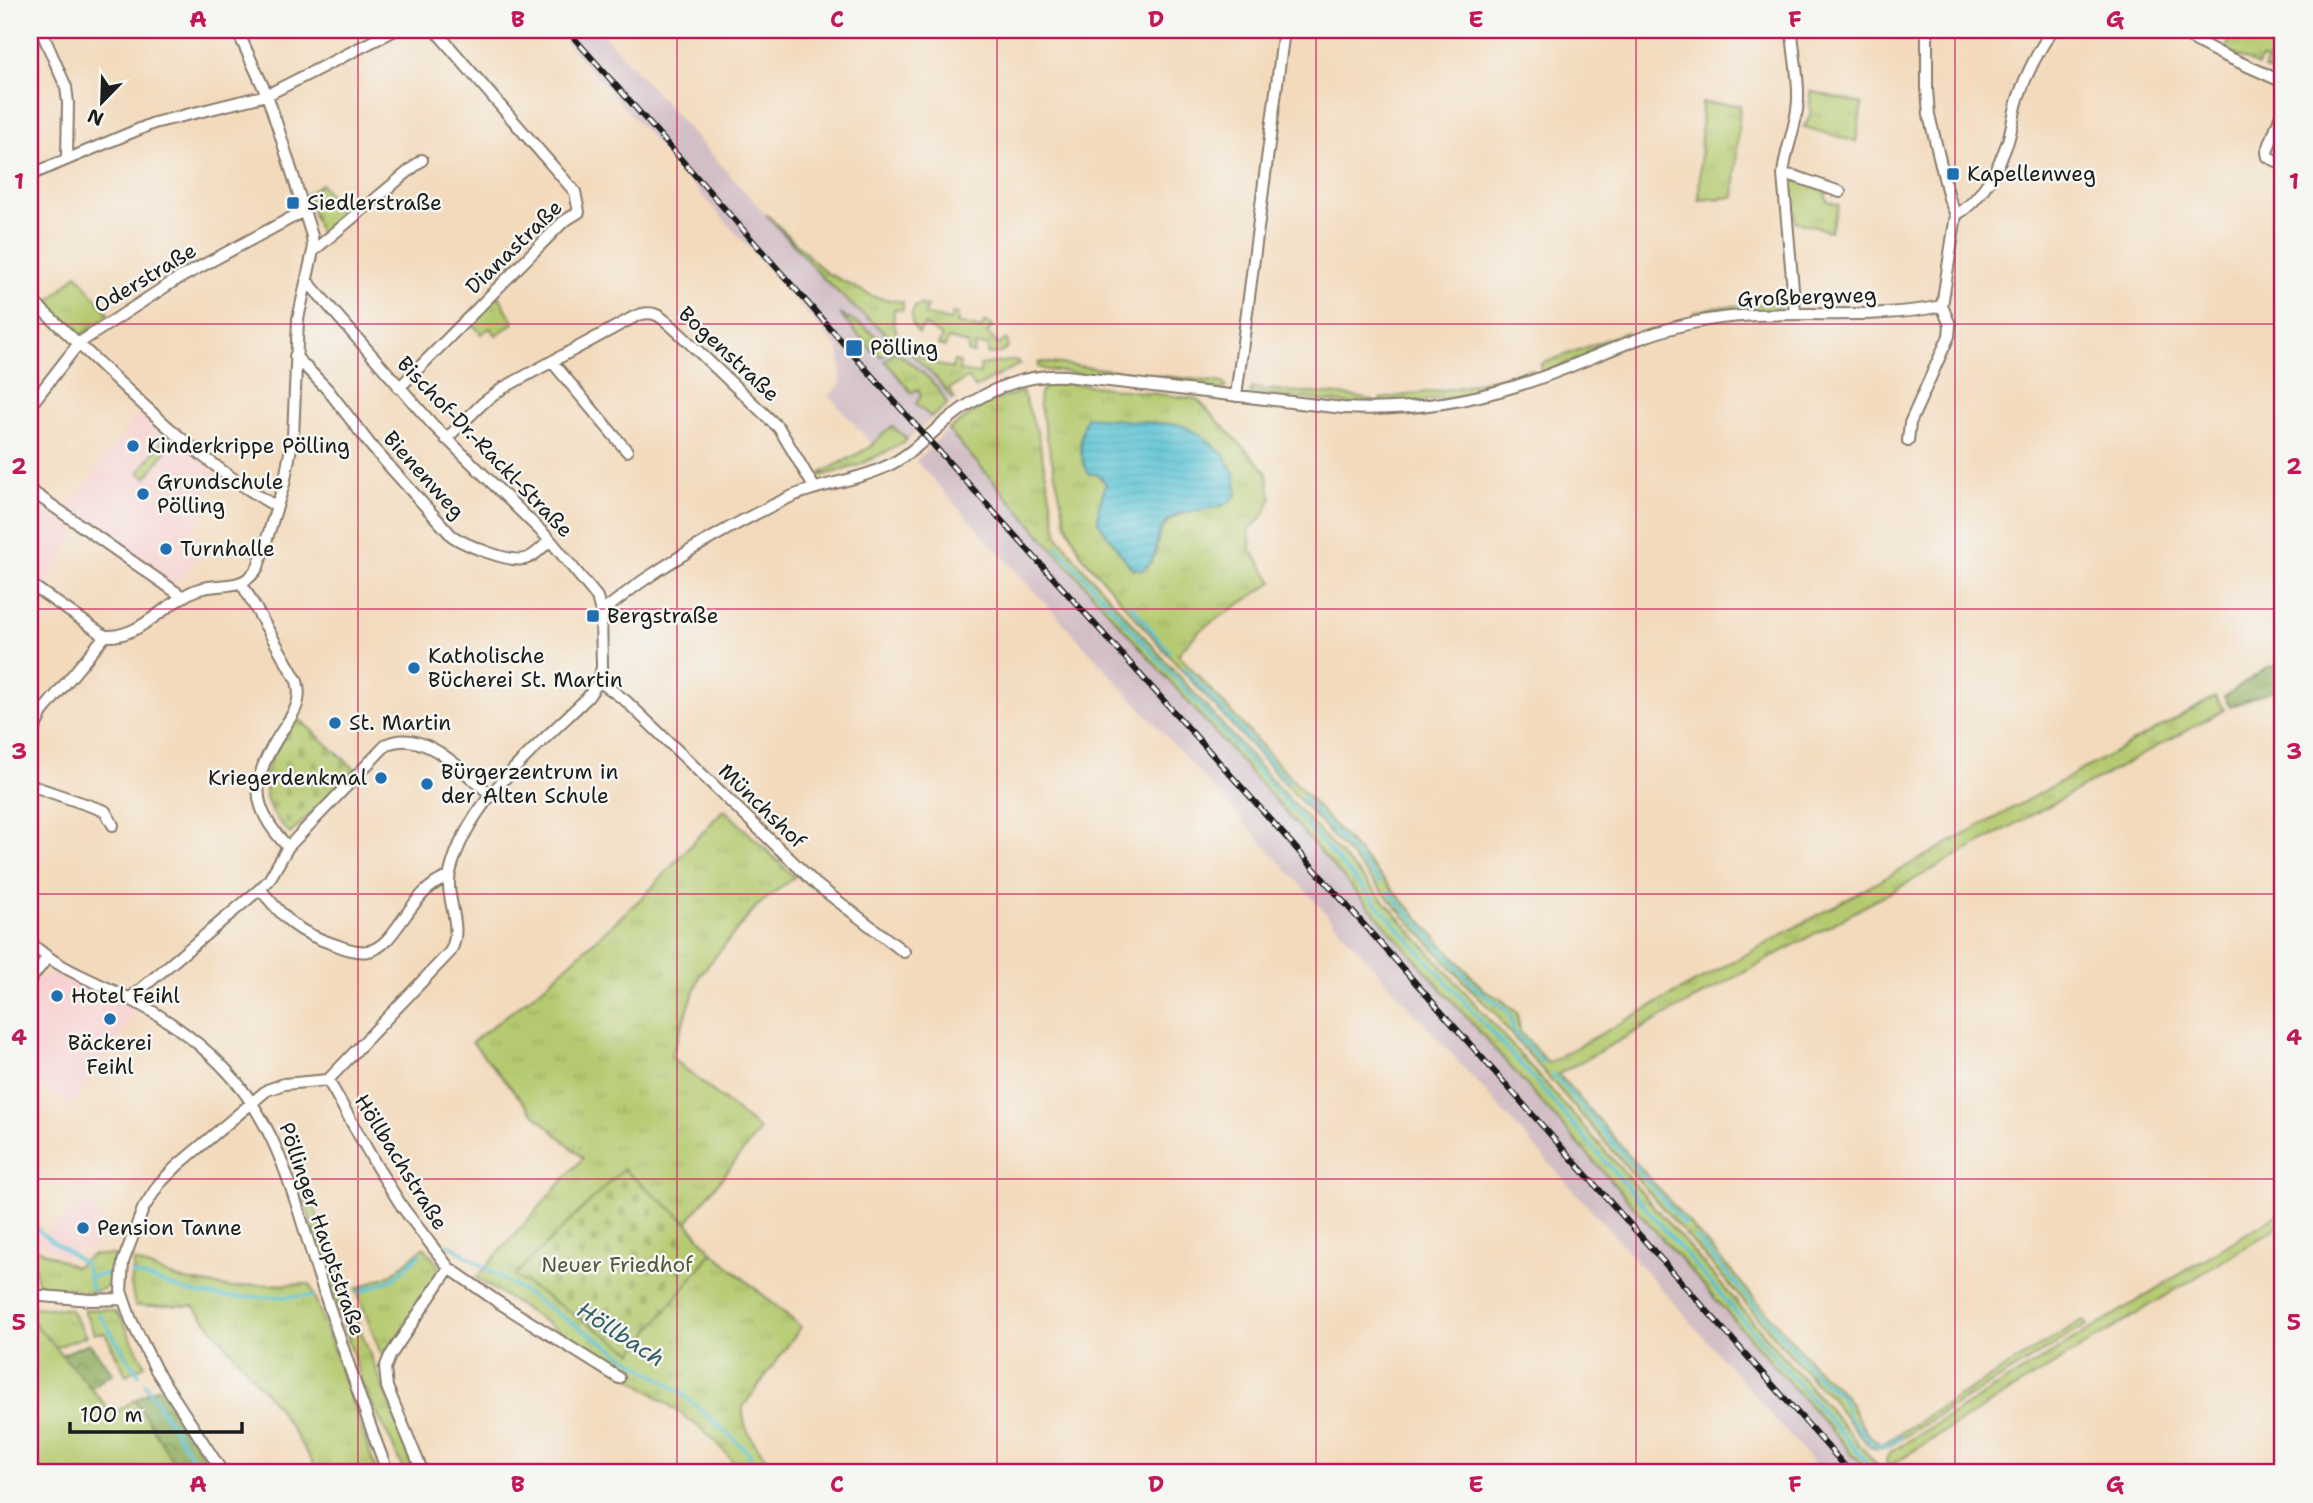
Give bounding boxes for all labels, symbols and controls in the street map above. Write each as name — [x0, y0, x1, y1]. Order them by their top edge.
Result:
text: A — [189, 4, 207, 34]
text: B — [511, 4, 525, 34]
text: C — [830, 4, 844, 34]
text: D — [1148, 4, 1164, 34]
text: E — [1468, 4, 1484, 34]
text: F — [1788, 4, 1802, 34]
text: G — [2106, 4, 2125, 34]
north arrow — [66, 66, 136, 136]
text: N — [84, 103, 107, 132]
place label: Kapellenweg — [1967, 160, 2096, 188]
text: 1 — [14, 166, 24, 196]
marker: Kapellenweg — [1945, 166, 1961, 182]
text: 1 — [2289, 166, 2299, 196]
place label: Siedlerstraße — [307, 189, 442, 217]
street label: Dianastraße — [459, 194, 569, 300]
marker: Siedlerstraße — [285, 195, 301, 211]
street label: Oderstraße — [89, 236, 201, 320]
street label: Großbergweg — [1737, 281, 1877, 313]
street label: Bogenstraße — [673, 300, 785, 408]
place label: Pölling — [870, 334, 938, 362]
marker: Pölling — [844, 338, 864, 358]
street label: Bischof-Dr.-Rackl-Straße — [391, 350, 579, 544]
street label: Bienenweg — [377, 425, 471, 525]
place label: Kinderkrippe Pölling — [147, 432, 350, 460]
marker: Kinderkrippe Pölling — [125, 438, 141, 454]
text: 2 — [11, 451, 27, 481]
text: 2 — [2286, 451, 2302, 481]
place label: Grundschule Pölling — [157, 468, 284, 520]
marker: Grundschule Pölling — [135, 486, 151, 502]
place label: Turnhalle — [180, 535, 275, 563]
marker: Turnhalle — [158, 541, 174, 557]
place label: Bergstraße — [607, 602, 719, 630]
marker: Bergstraße — [585, 608, 601, 624]
place label: Katholische Bücherei St. Martin — [428, 642, 623, 694]
marker: Katholische Bücherei St. Martin — [406, 660, 422, 676]
place label: St. Martin — [349, 709, 451, 737]
marker: St. Martin — [327, 715, 343, 731]
text: 3 — [11, 736, 27, 766]
text: 3 — [2286, 736, 2302, 766]
street label: Münchshof — [712, 757, 812, 855]
place label: Bürgerzentrum in der Alten Schule — [441, 758, 618, 810]
place label: Kriegerdenkmal — [208, 764, 368, 792]
marker: Kriegerdenkmal — [373, 770, 389, 786]
marker: Bürgerzentrum in der Alten Schule — [419, 776, 435, 792]
place label: Hotel Feihl — [71, 982, 181, 1010]
marker: Hotel Feihl — [49, 988, 65, 1004]
marker: Bäckerei Feihl — [102, 1011, 118, 1027]
text: 4 — [11, 1022, 27, 1052]
text: 4 — [2286, 1022, 2302, 1052]
place label: Bäckerei Feihl — [68, 1029, 152, 1081]
street label: Höllbachstraße — [348, 1089, 454, 1235]
street label: Pöllinger Hauptstraße — [272, 1119, 372, 1339]
place label: Pension Tanne — [97, 1214, 242, 1242]
marker: Pension Tanne — [75, 1220, 91, 1236]
park label: Neuer Friedhof — [541, 1251, 693, 1279]
water label: Höllbach — [571, 1294, 671, 1374]
text: 5 — [12, 1307, 26, 1337]
text: 5 — [2287, 1307, 2301, 1337]
scale bar — [70, 1391, 242, 1435]
text: 100 m — [80, 1401, 143, 1429]
text: A — [189, 1469, 207, 1499]
text: B — [511, 1469, 525, 1499]
text: C — [830, 1469, 844, 1499]
text: D — [1148, 1469, 1164, 1499]
text: E — [1468, 1469, 1484, 1499]
text: F — [1788, 1469, 1802, 1499]
text: G — [2106, 1469, 2125, 1499]

